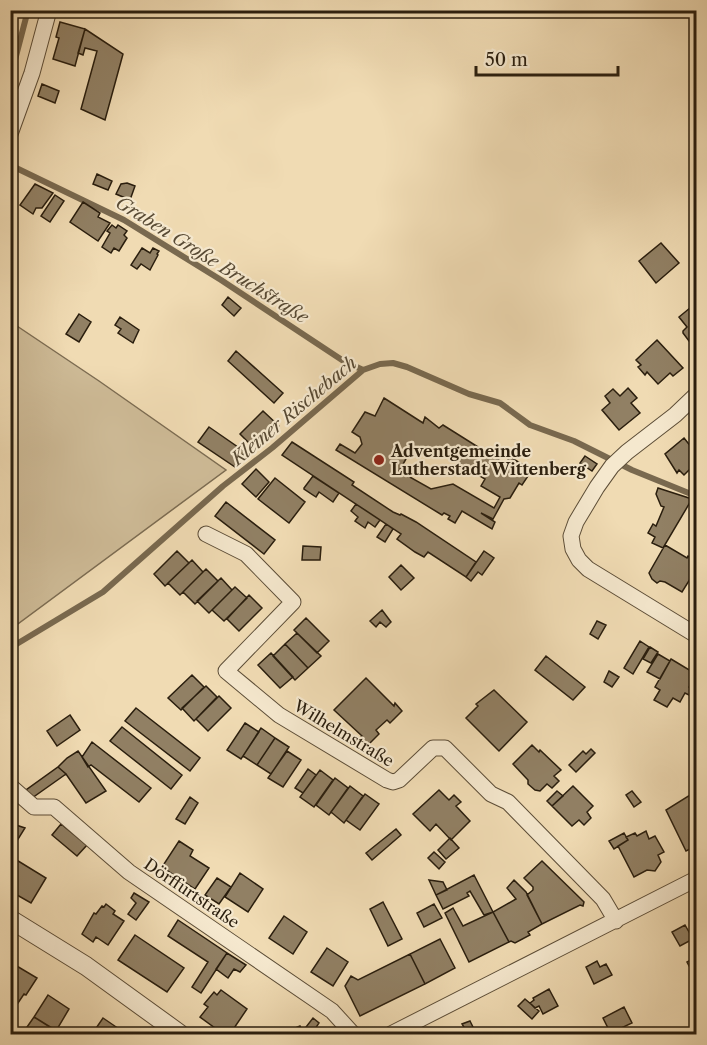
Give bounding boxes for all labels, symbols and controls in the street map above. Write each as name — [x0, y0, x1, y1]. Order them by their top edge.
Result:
scale bar — [476, 39, 618, 77]
text: 50 m — [485, 49, 528, 71]
water label: Graben Große Bruchstraße — [112, 192, 313, 329]
water label: Kleiner Rischebach — [225, 352, 361, 471]
place label: Adventgemeinde Lutherstadt Wittenberg — [390, 441, 587, 479]
marker: Adventgemeinde Lutherstadt Wittenberg — [372, 453, 386, 467]
street label: Wilhelmstraße — [289, 695, 398, 771]
street label: Dörffurtstraße — [141, 854, 243, 932]

